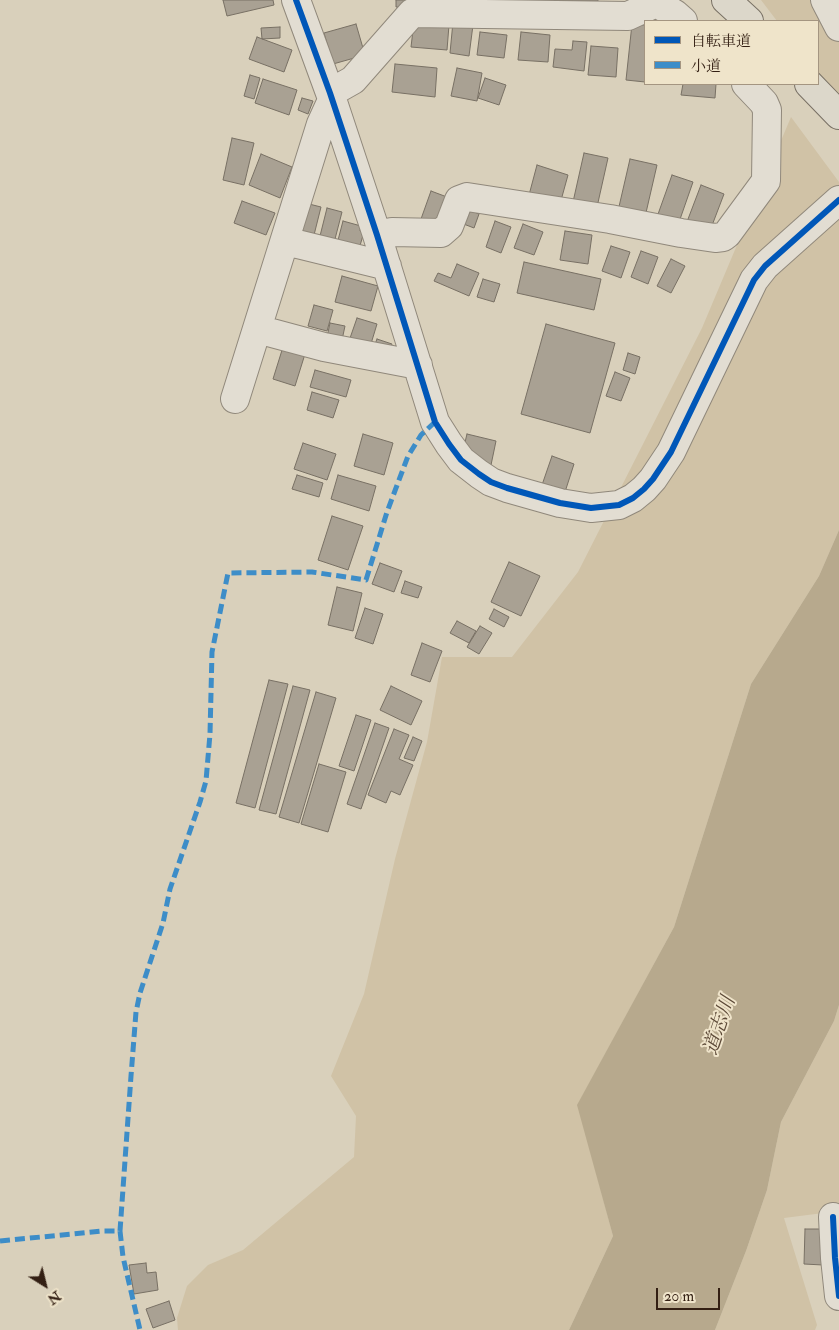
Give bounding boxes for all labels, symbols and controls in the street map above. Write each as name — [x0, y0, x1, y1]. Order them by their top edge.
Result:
legend — [644, 20, 819, 85]
text: 自転車道 — [691, 32, 751, 51]
text: 小道 — [691, 57, 721, 76]
water label: 道志川 — [700, 994, 742, 1058]
north arrow — [20, 1260, 70, 1310]
scale bar — [659, 1278, 723, 1310]
text: N — [44, 1287, 64, 1308]
text: 20 m — [664, 1287, 694, 1306]

